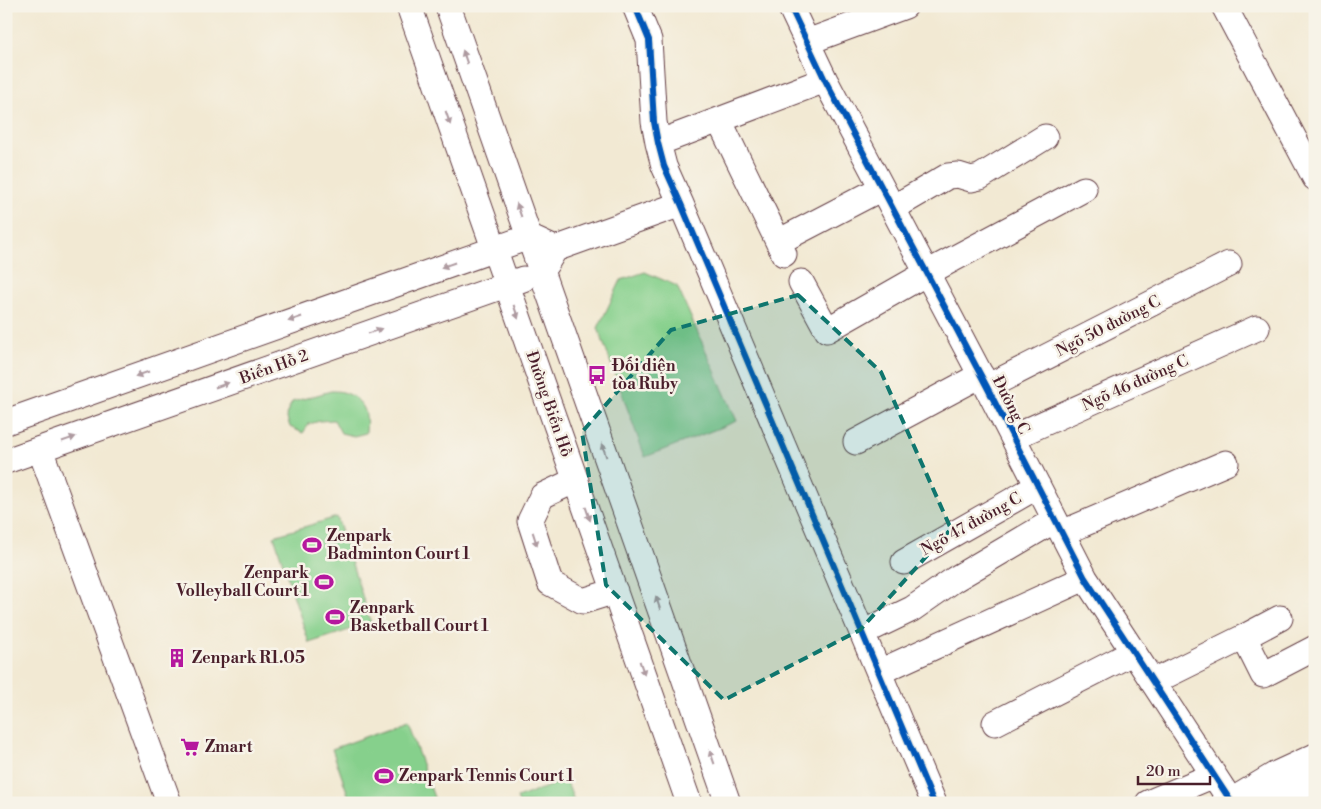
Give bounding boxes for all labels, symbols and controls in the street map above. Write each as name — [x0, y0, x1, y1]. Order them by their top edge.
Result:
one-way arrow — [461, 49, 469, 64]
one-way arrow — [445, 111, 452, 126]
one-way arrow — [515, 202, 523, 217]
one-way arrow — [441, 262, 456, 269]
street label: Ngõ 50 đường C — [1052, 291, 1164, 361]
one-way arrow — [513, 304, 520, 319]
one-way arrow — [287, 316, 302, 324]
one-way arrow — [368, 327, 383, 335]
street label: Biển Hồ 2 — [236, 345, 311, 389]
street label: Đường Biển Hồ — [521, 348, 577, 460]
street label: Ngõ 46 đường C — [1079, 351, 1191, 415]
place label: Đối diện tòa Ruby — [611, 356, 679, 394]
bus stop icon: Đối diện tòa Ruby — [586, 364, 608, 386]
one-way arrow — [134, 370, 149, 378]
street label: Đường C — [988, 373, 1034, 437]
one-way arrow — [215, 381, 230, 389]
one-way arrow — [61, 435, 76, 442]
one-way arrow — [600, 442, 608, 457]
street label: Ngõ 47 đường C — [917, 488, 1025, 560]
one-way arrow — [585, 507, 592, 522]
place label: Zenpark Badminton Court 1 — [327, 526, 470, 564]
one-way arrow — [532, 531, 540, 546]
sports icon: Zenpark Badminton Court 1 — [301, 534, 323, 556]
place label: Zenpark Volleyball Court 1 — [175, 563, 310, 601]
sports icon: Zenpark Volleyball Court 1 — [313, 571, 335, 593]
one-way arrow — [654, 596, 661, 611]
place label: Zenpark Basketball Court 1 — [350, 598, 489, 636]
sports icon: Zenpark Basketball Court 1 — [324, 606, 346, 628]
building icon: Zenpark R1.05 — [166, 647, 188, 669]
place label: Zenpark R1.05 — [192, 648, 305, 668]
one-way arrow — [638, 660, 646, 675]
supermarket icon: Zmart — [179, 736, 201, 758]
place label: Zmart — [205, 737, 253, 757]
one-way arrow — [707, 749, 715, 764]
scale bar — [1138, 754, 1211, 786]
text: 20 m — [1146, 762, 1181, 781]
sports icon: Zenpark Tennis Court 1 — [373, 765, 395, 787]
place label: Zenpark Tennis Court 1 — [399, 766, 574, 786]

